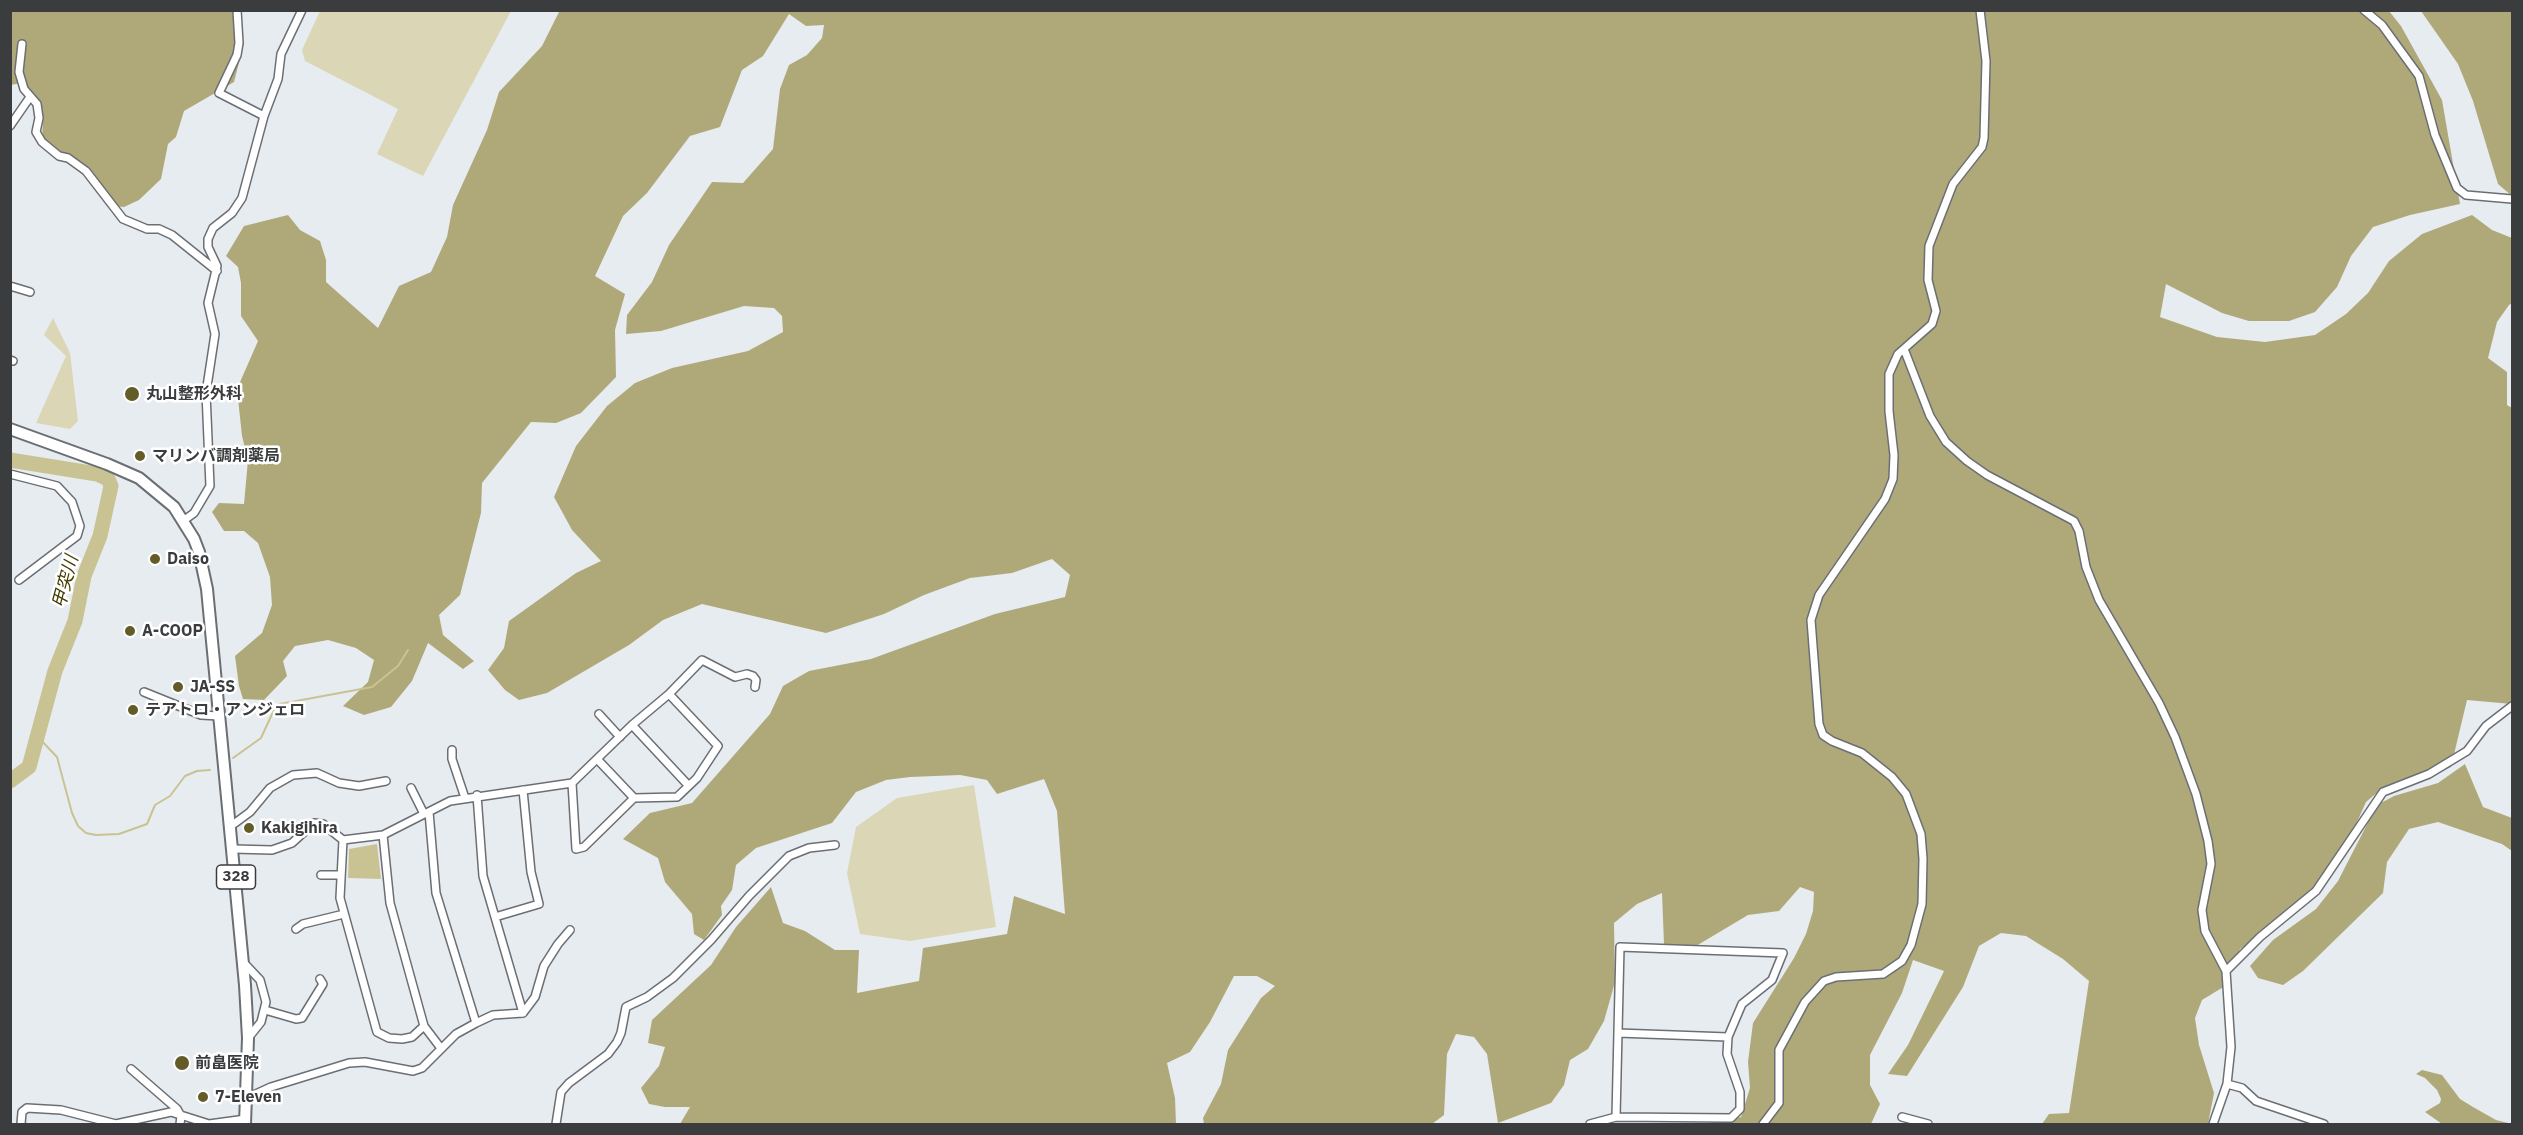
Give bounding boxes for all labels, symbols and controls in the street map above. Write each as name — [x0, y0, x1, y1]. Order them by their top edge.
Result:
place label: 丸山整形外科 — [146, 384, 242, 404]
marker: 丸山整形外科 — [123, 385, 141, 403]
place label: マリンバ調剤薬局 — [152, 446, 280, 466]
marker: マリンバ調剤薬局 — [133, 449, 147, 463]
place label: Daiso — [167, 549, 209, 569]
marker: Daiso — [148, 552, 162, 566]
water label: 甲突川 — [49, 553, 83, 611]
place label: A-COOP — [142, 621, 203, 641]
marker: A-COOP — [123, 624, 137, 638]
place label: JA-SS — [190, 677, 235, 697]
marker: JA-SS — [171, 680, 185, 694]
place label: テアトロ・アンジェロ — [145, 700, 305, 720]
marker: テアトロ・アンジェロ — [126, 703, 140, 717]
place label: Kakigihira — [261, 818, 338, 838]
marker: Kakigihira — [242, 821, 256, 835]
road number: 328 — [216, 865, 256, 889]
place label: 前畠医院 — [195, 1053, 259, 1073]
marker: 前畠医院 — [173, 1054, 191, 1072]
place label: 7-Eleven — [215, 1087, 281, 1107]
marker: 7-Eleven — [196, 1090, 210, 1104]

